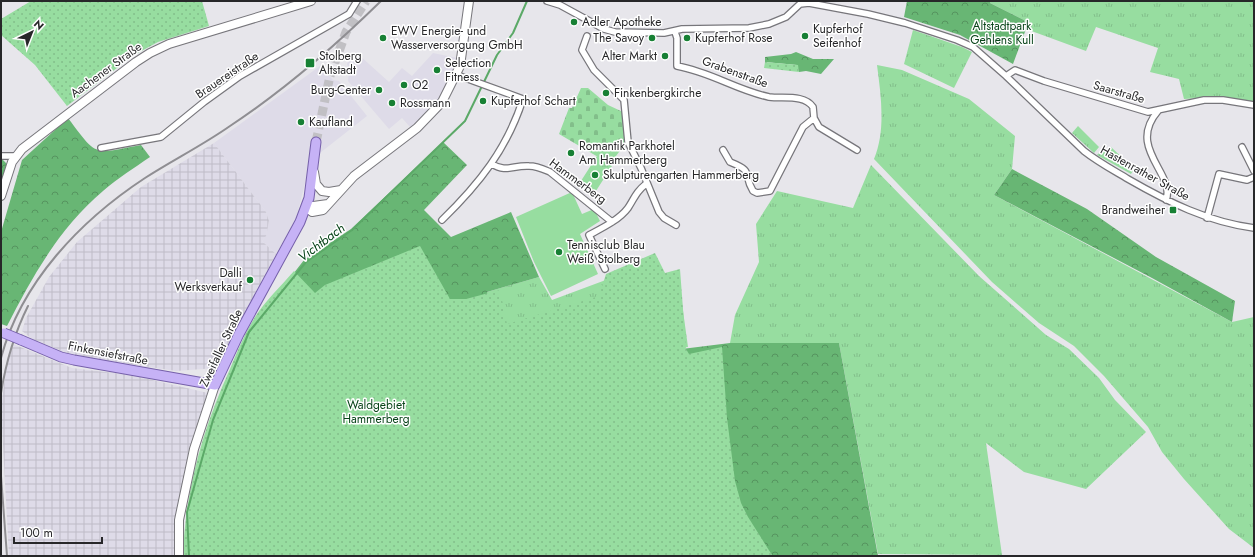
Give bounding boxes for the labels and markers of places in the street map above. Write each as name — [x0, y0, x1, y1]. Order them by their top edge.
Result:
place label: Adler Apotheke — [582, 13, 661, 31]
marker: Adler Apotheke — [569, 17, 579, 27]
place label: Kupferhof Seifenhof — [813, 20, 863, 52]
place label: EWV Energie- und Wasserversorgung GmbH — [391, 22, 522, 54]
place label: The Savoy — [593, 29, 645, 47]
place label: Kupferhof Rose — [695, 29, 772, 47]
marker: Kupferhof Seifenhof — [800, 31, 810, 41]
marker: EWV Energie- und Wasserversorgung GmbH — [378, 33, 388, 43]
marker: The Savoy — [647, 33, 657, 43]
marker: Kupferhof Rose — [682, 33, 692, 43]
place label: Stolberg Altstadt — [319, 47, 362, 79]
place label: Alter Markt — [602, 47, 657, 65]
marker: Alter Markt — [660, 51, 670, 61]
place label: Selection Fitness — [445, 54, 491, 86]
marker: Stolberg Altstadt — [304, 57, 316, 69]
marker: Selection Fitness — [432, 65, 442, 75]
place label: O2 — [412, 76, 428, 94]
marker: O2 — [399, 80, 409, 90]
place label: Burg-Center — [311, 81, 372, 99]
place label: Finkenbergkirche — [614, 84, 701, 102]
marker: Burg-Center — [374, 85, 384, 95]
marker: Finkenbergkirche — [601, 88, 611, 98]
place label: Kupferhof Schart — [491, 92, 576, 110]
place label: Rossmann — [400, 94, 451, 112]
marker: Kupferhof Schart — [478, 96, 488, 106]
marker: Rossmann — [387, 98, 397, 108]
place label: Kaufland — [309, 113, 353, 131]
marker: Kaufland — [296, 117, 306, 127]
place label: Romantik Parkhotel Am Hammerberg — [579, 137, 675, 169]
marker: Romantik Parkhotel Am Hammerberg — [566, 148, 576, 158]
place label: Skulpturengarten Hammerberg — [603, 166, 759, 184]
marker: Skulpturengarten Hammerberg — [590, 170, 600, 180]
place label: Brandweiher — [1101, 201, 1166, 219]
marker: Brandweiher — [1168, 205, 1178, 215]
place label: Tennisclub Blau Weiß Stolberg — [567, 236, 645, 268]
marker: Tennisclub Blau Weiß Stolberg — [554, 247, 564, 257]
place label: Dalli Werksverkauf — [175, 264, 243, 296]
marker: Dalli Werksverkauf — [245, 275, 255, 285]

